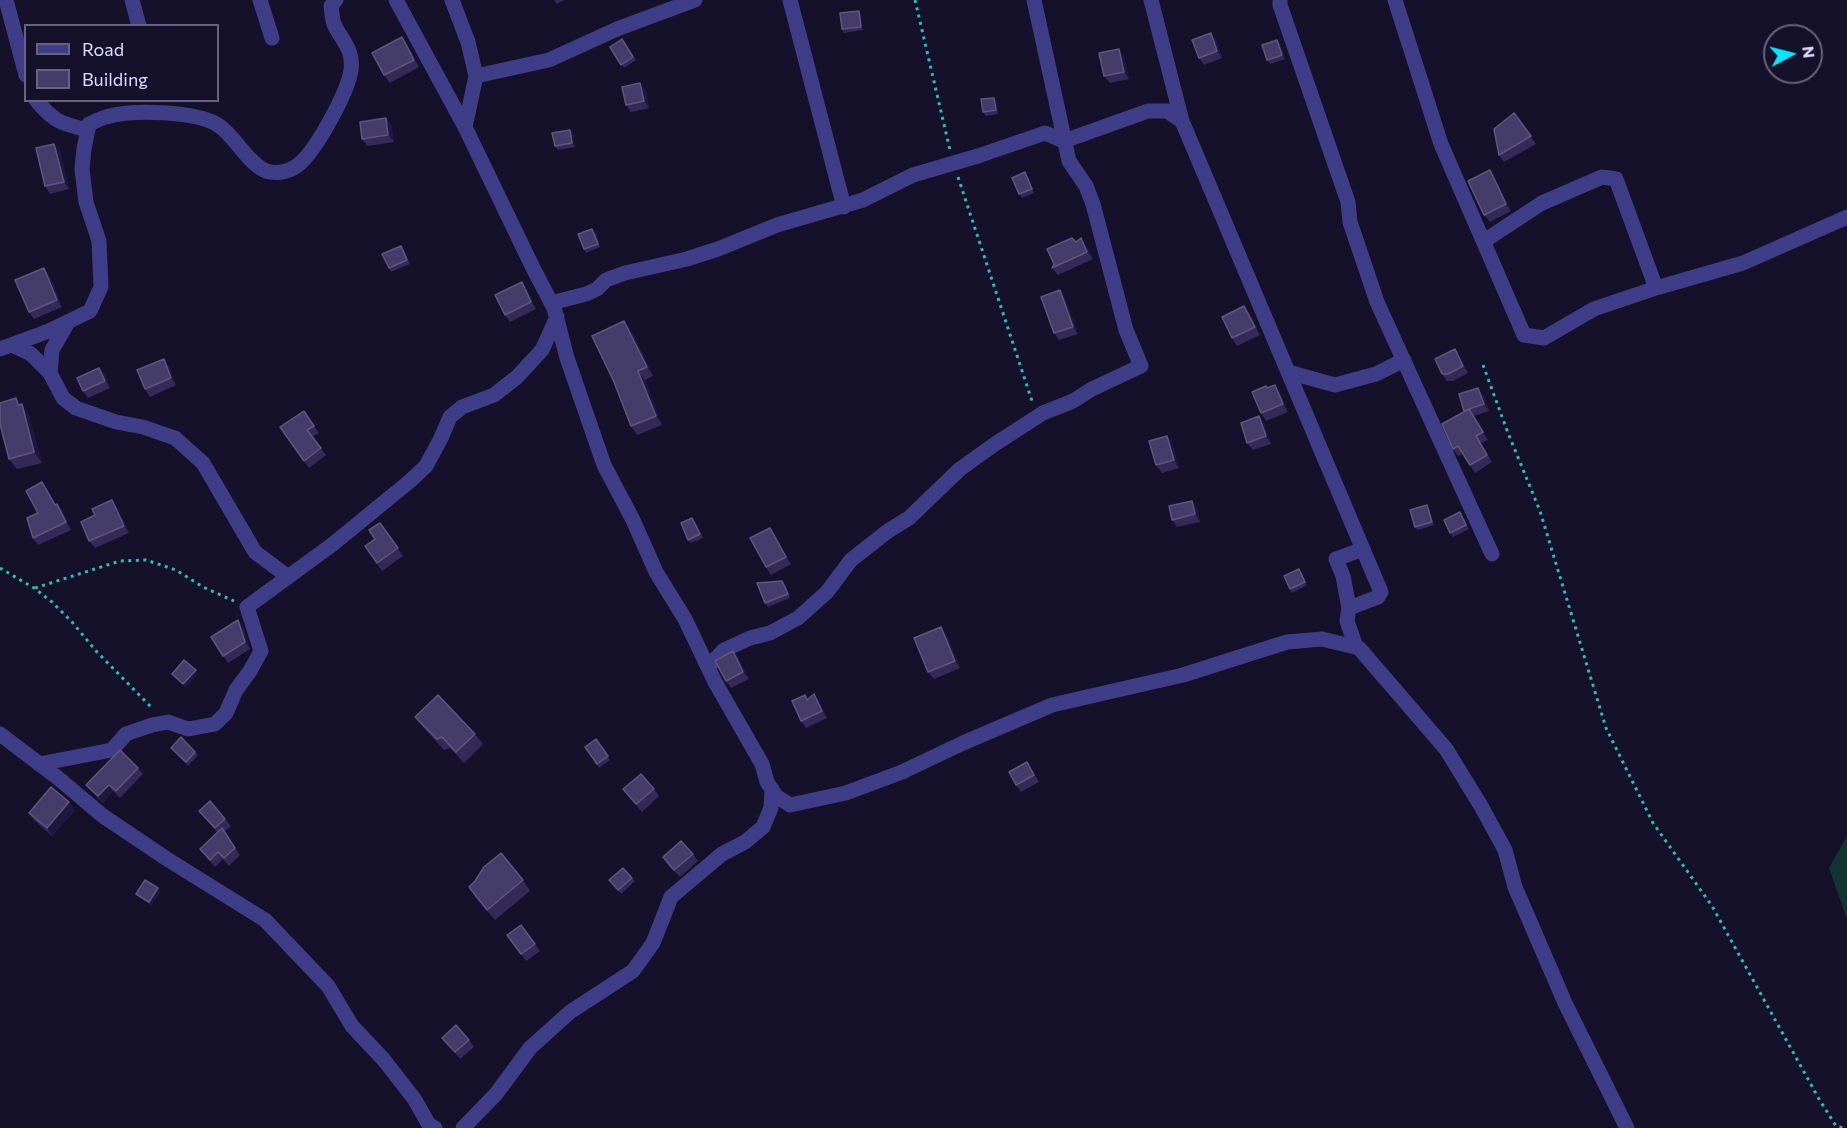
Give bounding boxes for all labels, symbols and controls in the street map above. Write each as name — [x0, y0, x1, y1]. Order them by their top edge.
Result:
legend — [24, 24, 219, 102]
north arrow — [1763, 24, 1823, 84]
text: Road — [82, 38, 124, 60]
text: N — [1799, 45, 1820, 59]
text: Building — [82, 68, 148, 90]

